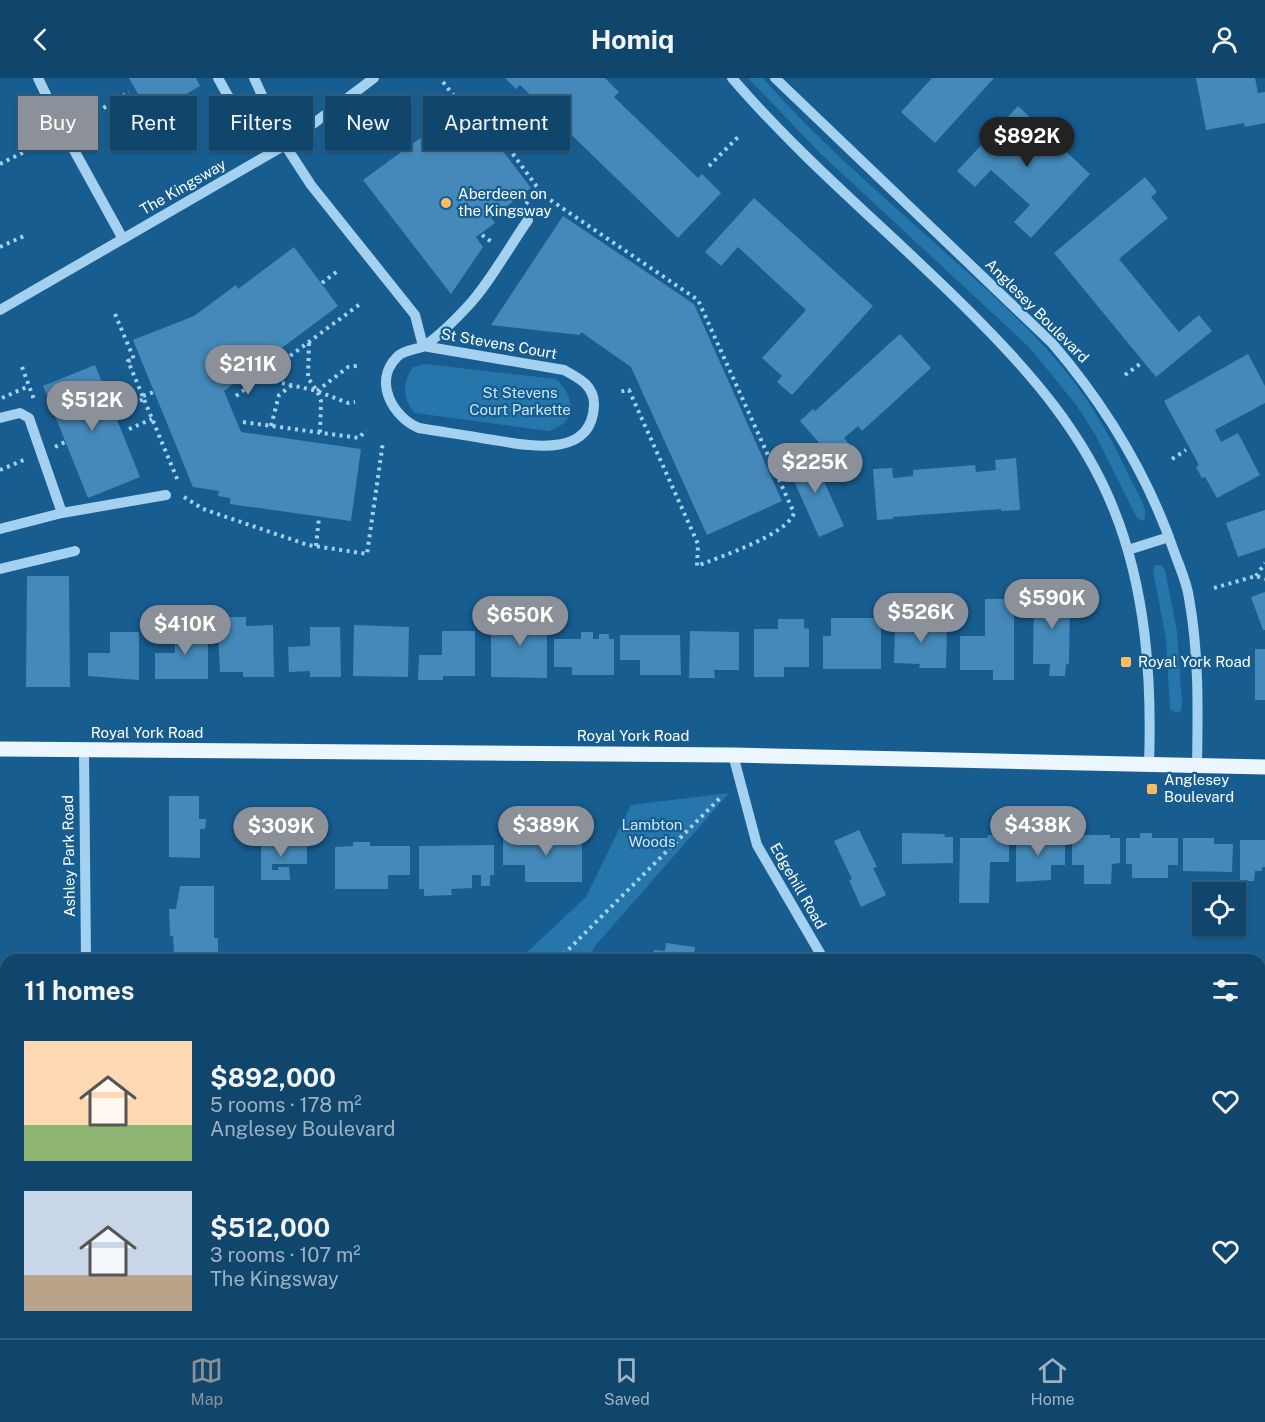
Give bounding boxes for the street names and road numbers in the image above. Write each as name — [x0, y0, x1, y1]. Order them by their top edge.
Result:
street label: The Kingsway — [137, 155, 229, 218]
street label: Anglesey Boulevard — [982, 255, 1093, 366]
street label: St Stevens Court — [440, 325, 559, 362]
street label: Royal York Road — [91, 724, 203, 741]
street label: Royal York Road — [577, 727, 689, 744]
street label: Ashley Park Road — [59, 795, 78, 917]
street label: Edgehill Road — [767, 840, 830, 932]

